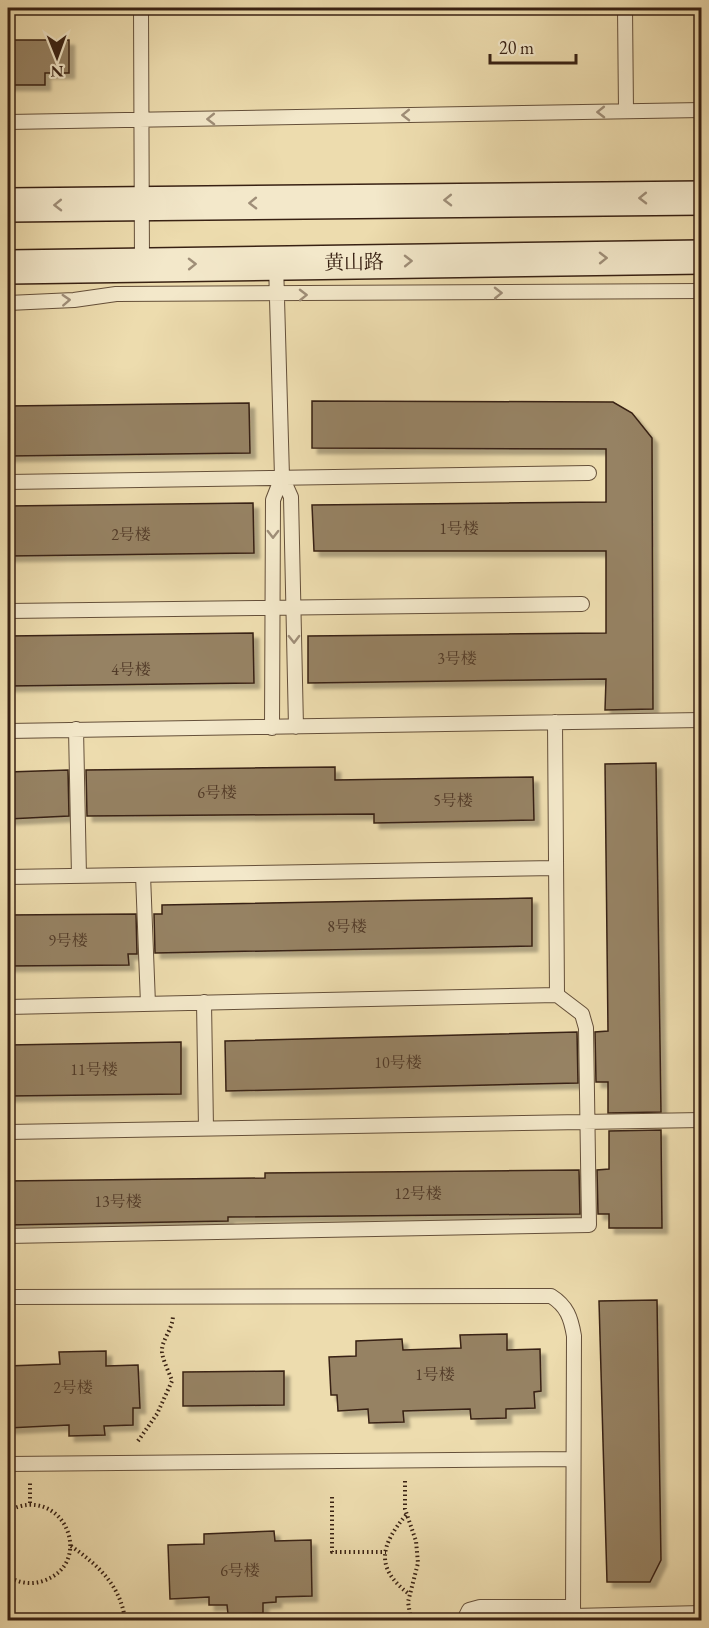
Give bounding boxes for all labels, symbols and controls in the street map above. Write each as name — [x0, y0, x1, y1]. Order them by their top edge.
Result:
north arrow — [27, 27, 87, 87]
scale bar — [490, 27, 576, 65]
text: 20 m — [499, 36, 534, 59]
text: N — [51, 61, 64, 82]
one-way arrow — [597, 106, 606, 118]
one-way arrow — [402, 109, 411, 121]
one-way arrow — [207, 112, 216, 125]
one-way arrow — [639, 192, 648, 204]
one-way arrow — [444, 194, 453, 207]
one-way arrow — [249, 196, 258, 209]
one-way arrow — [54, 199, 63, 211]
street label: 黄山路 — [324, 248, 384, 276]
one-way arrow — [598, 252, 607, 264]
one-way arrow — [403, 255, 412, 267]
one-way arrow — [187, 258, 196, 270]
one-way arrow — [493, 287, 502, 299]
one-way arrow — [298, 289, 307, 301]
one-way arrow — [61, 294, 70, 307]
house number: 1号楼 — [439, 518, 479, 539]
house number: 2号楼 — [111, 524, 151, 545]
one-way arrow — [266, 530, 279, 539]
one-way arrow — [288, 635, 300, 644]
house number: 3号楼 — [437, 648, 477, 669]
house number: 4号楼 — [111, 659, 151, 680]
house number: 6号楼 — [197, 782, 237, 803]
house number: 5号楼 — [433, 790, 473, 811]
house number: 8号楼 — [327, 916, 367, 937]
house number: 9号楼 — [48, 930, 88, 951]
house number: 10号楼 — [374, 1052, 422, 1073]
house number: 11号楼 — [70, 1059, 118, 1080]
house number: 12号楼 — [394, 1183, 442, 1204]
house number: 13号楼 — [94, 1191, 142, 1212]
house number: 1号楼 — [415, 1364, 455, 1385]
house number: 2号楼 — [53, 1377, 93, 1398]
house number: 6号楼 — [220, 1560, 260, 1581]

